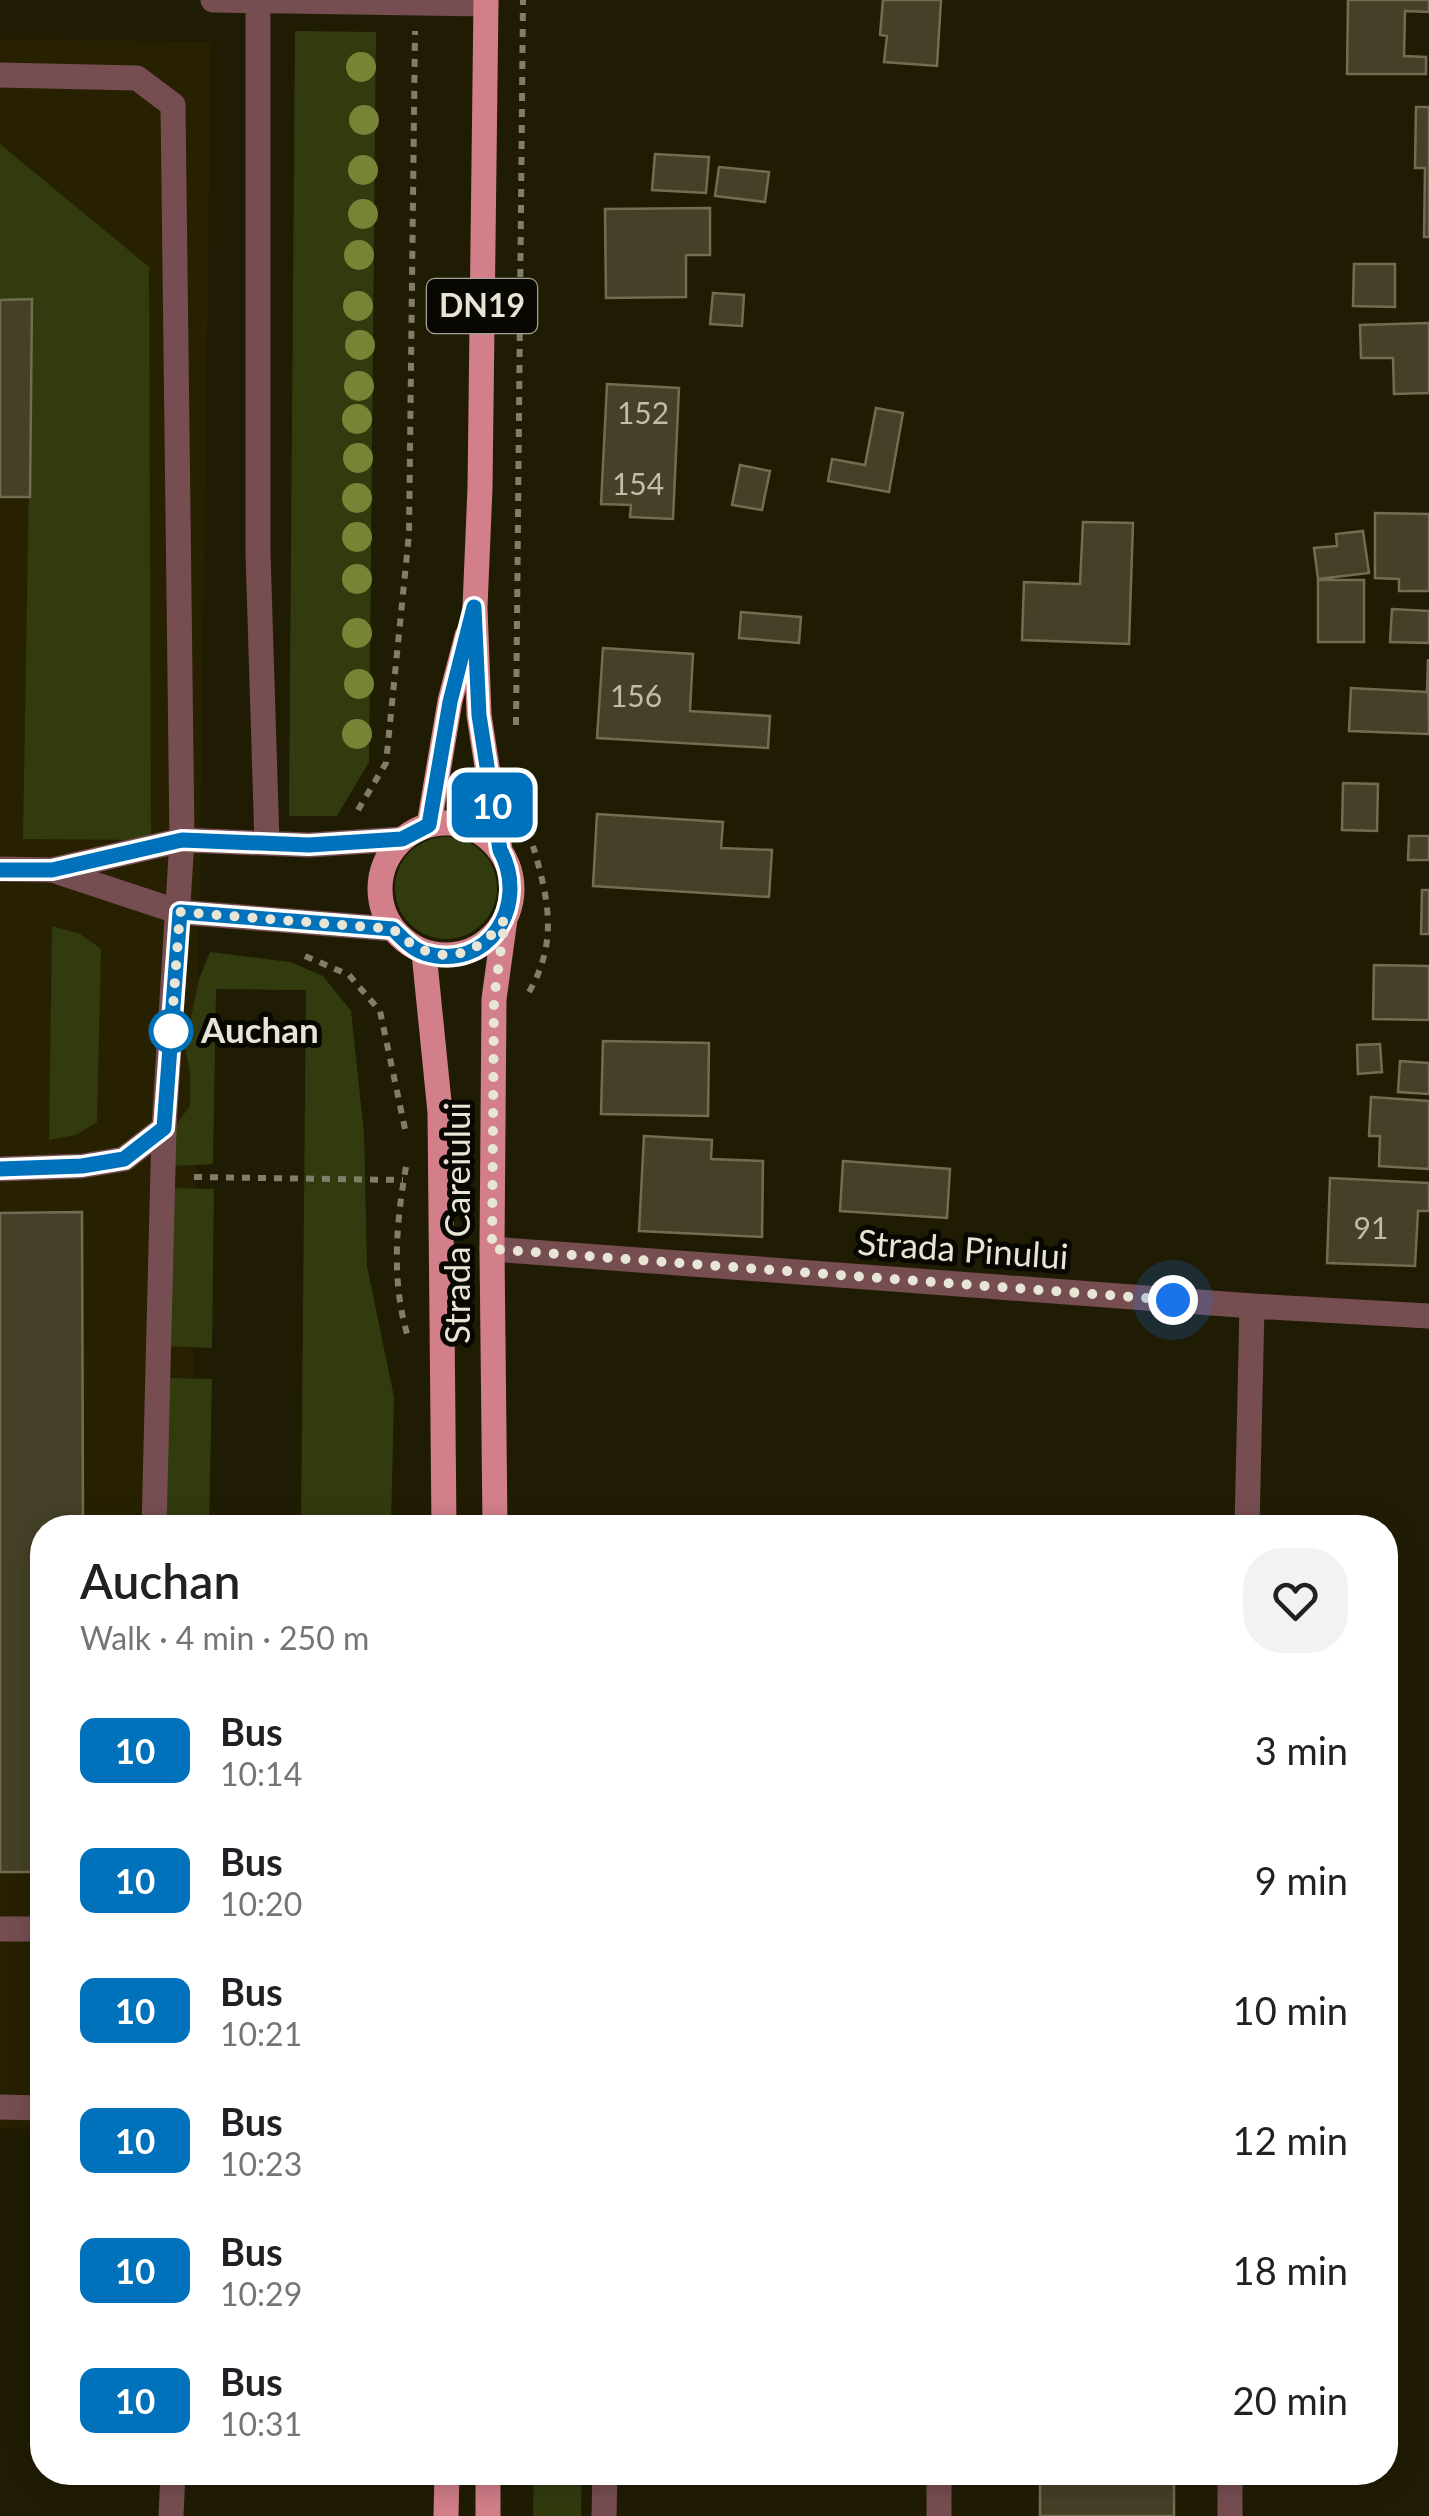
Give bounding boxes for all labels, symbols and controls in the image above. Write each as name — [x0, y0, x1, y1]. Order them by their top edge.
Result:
road number: DN19 — [427, 279, 537, 333]
house number: 152 — [617, 394, 669, 430]
house number: 154 — [612, 465, 664, 501]
house number: 156 — [610, 677, 662, 713]
line badge: 10 — [447, 772, 537, 838]
text: 10 — [472, 784, 512, 826]
place label: Auchan — [200, 1008, 319, 1050]
marker: Auchan — [150, 1010, 192, 1052]
street label: Strada Careiului — [435, 1102, 477, 1344]
house number: 91 — [1354, 1209, 1388, 1245]
street label: Strada Pinului — [856, 1220, 1070, 1276]
your location — [1148, 1275, 1198, 1325]
button: heart — [1243, 1548, 1348, 1653]
text: Auchan — [80, 1552, 240, 1609]
text: Walk · 4 min · 250 m — [80, 1618, 369, 1657]
text: Bus — [220, 1708, 283, 1754]
text: 3 min — [1255, 1727, 1348, 1773]
text: 10 — [115, 1729, 155, 1771]
text: 10:14 — [220, 1754, 302, 1793]
text: Bus — [220, 1838, 283, 1884]
text: 9 min — [1255, 1857, 1348, 1903]
text: 10 — [115, 1859, 155, 1901]
text: 10:20 — [220, 1884, 302, 1923]
text: Bus — [220, 1968, 283, 2014]
text: 10 min — [1233, 1987, 1348, 2033]
text: 10 — [115, 1989, 155, 2031]
text: 10:21 — [220, 2014, 302, 2053]
text: Bus — [220, 2098, 283, 2144]
text: 12 min — [1233, 2117, 1348, 2163]
text: 10 — [115, 2119, 155, 2161]
text: 10:23 — [220, 2144, 302, 2183]
text: Bus — [220, 2228, 283, 2274]
text: 18 min — [1233, 2247, 1348, 2293]
text: 10 — [115, 2249, 155, 2291]
text: 10:29 — [220, 2274, 302, 2313]
text: Bus — [220, 2358, 283, 2404]
text: 20 min — [1233, 2377, 1348, 2423]
text: 10 — [115, 2379, 155, 2421]
text: 10:31 — [220, 2404, 302, 2443]

